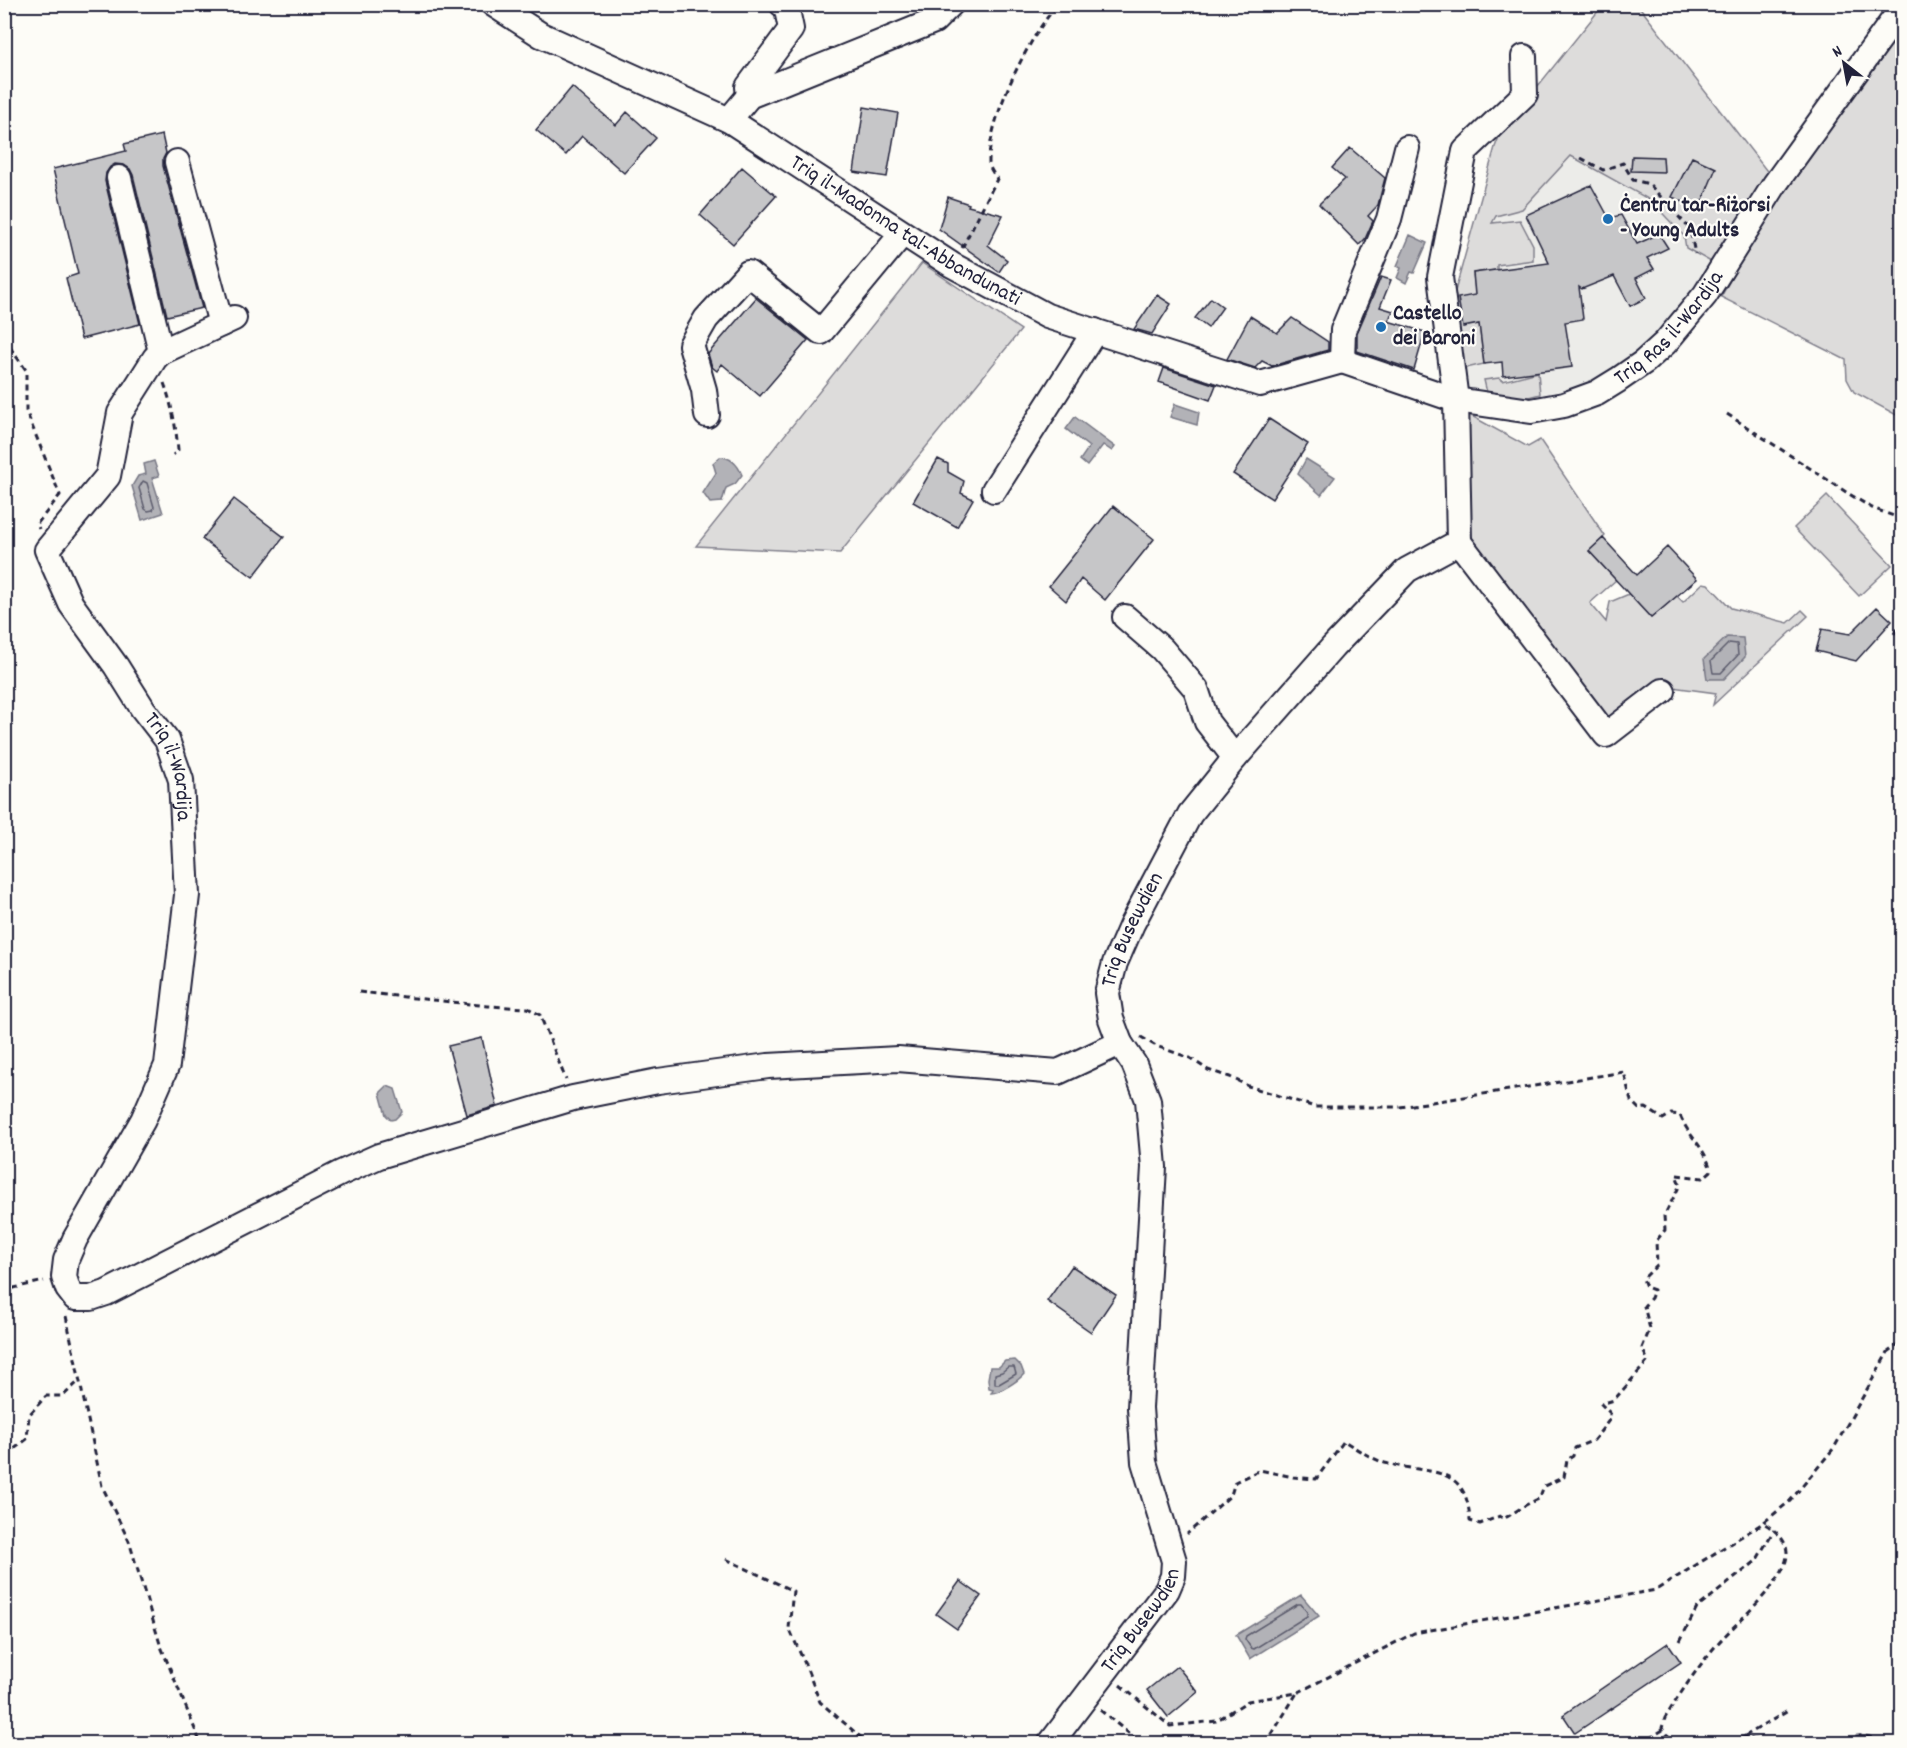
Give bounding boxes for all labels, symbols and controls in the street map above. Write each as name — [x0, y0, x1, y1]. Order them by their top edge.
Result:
north arrow — [1814, 33, 1874, 93]
text: N — [1828, 40, 1847, 64]
street label: Triq il-Madonna tal-Abbandunati — [783, 148, 1026, 315]
place label: Ċentru tar-Riżorsi - Young Adults — [1620, 191, 1770, 247]
marker: Ċentru tar-Riżorsi - Young Adults — [1601, 212, 1615, 226]
street label: Triq Ras il-Wardija — [1608, 264, 1732, 394]
place label: Castello dei Baroni — [1393, 299, 1475, 355]
marker: Castello dei Baroni — [1374, 320, 1388, 334]
street label: Triq il-Wardija — [136, 706, 199, 822]
street label: Triq Busewdien — [1094, 867, 1172, 991]
street label: Triq Busewdien — [1094, 1568, 1189, 1680]

